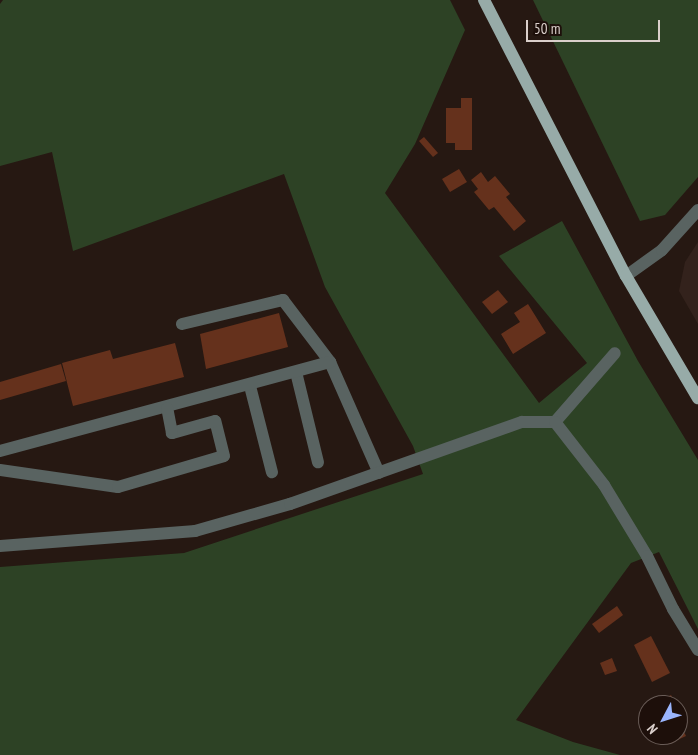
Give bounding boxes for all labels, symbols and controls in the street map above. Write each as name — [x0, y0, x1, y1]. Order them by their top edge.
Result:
scale bar — [528, 10, 662, 42]
text: 50 m — [534, 19, 560, 38]
north arrow — [638, 695, 688, 745]
text: N — [643, 720, 662, 738]

